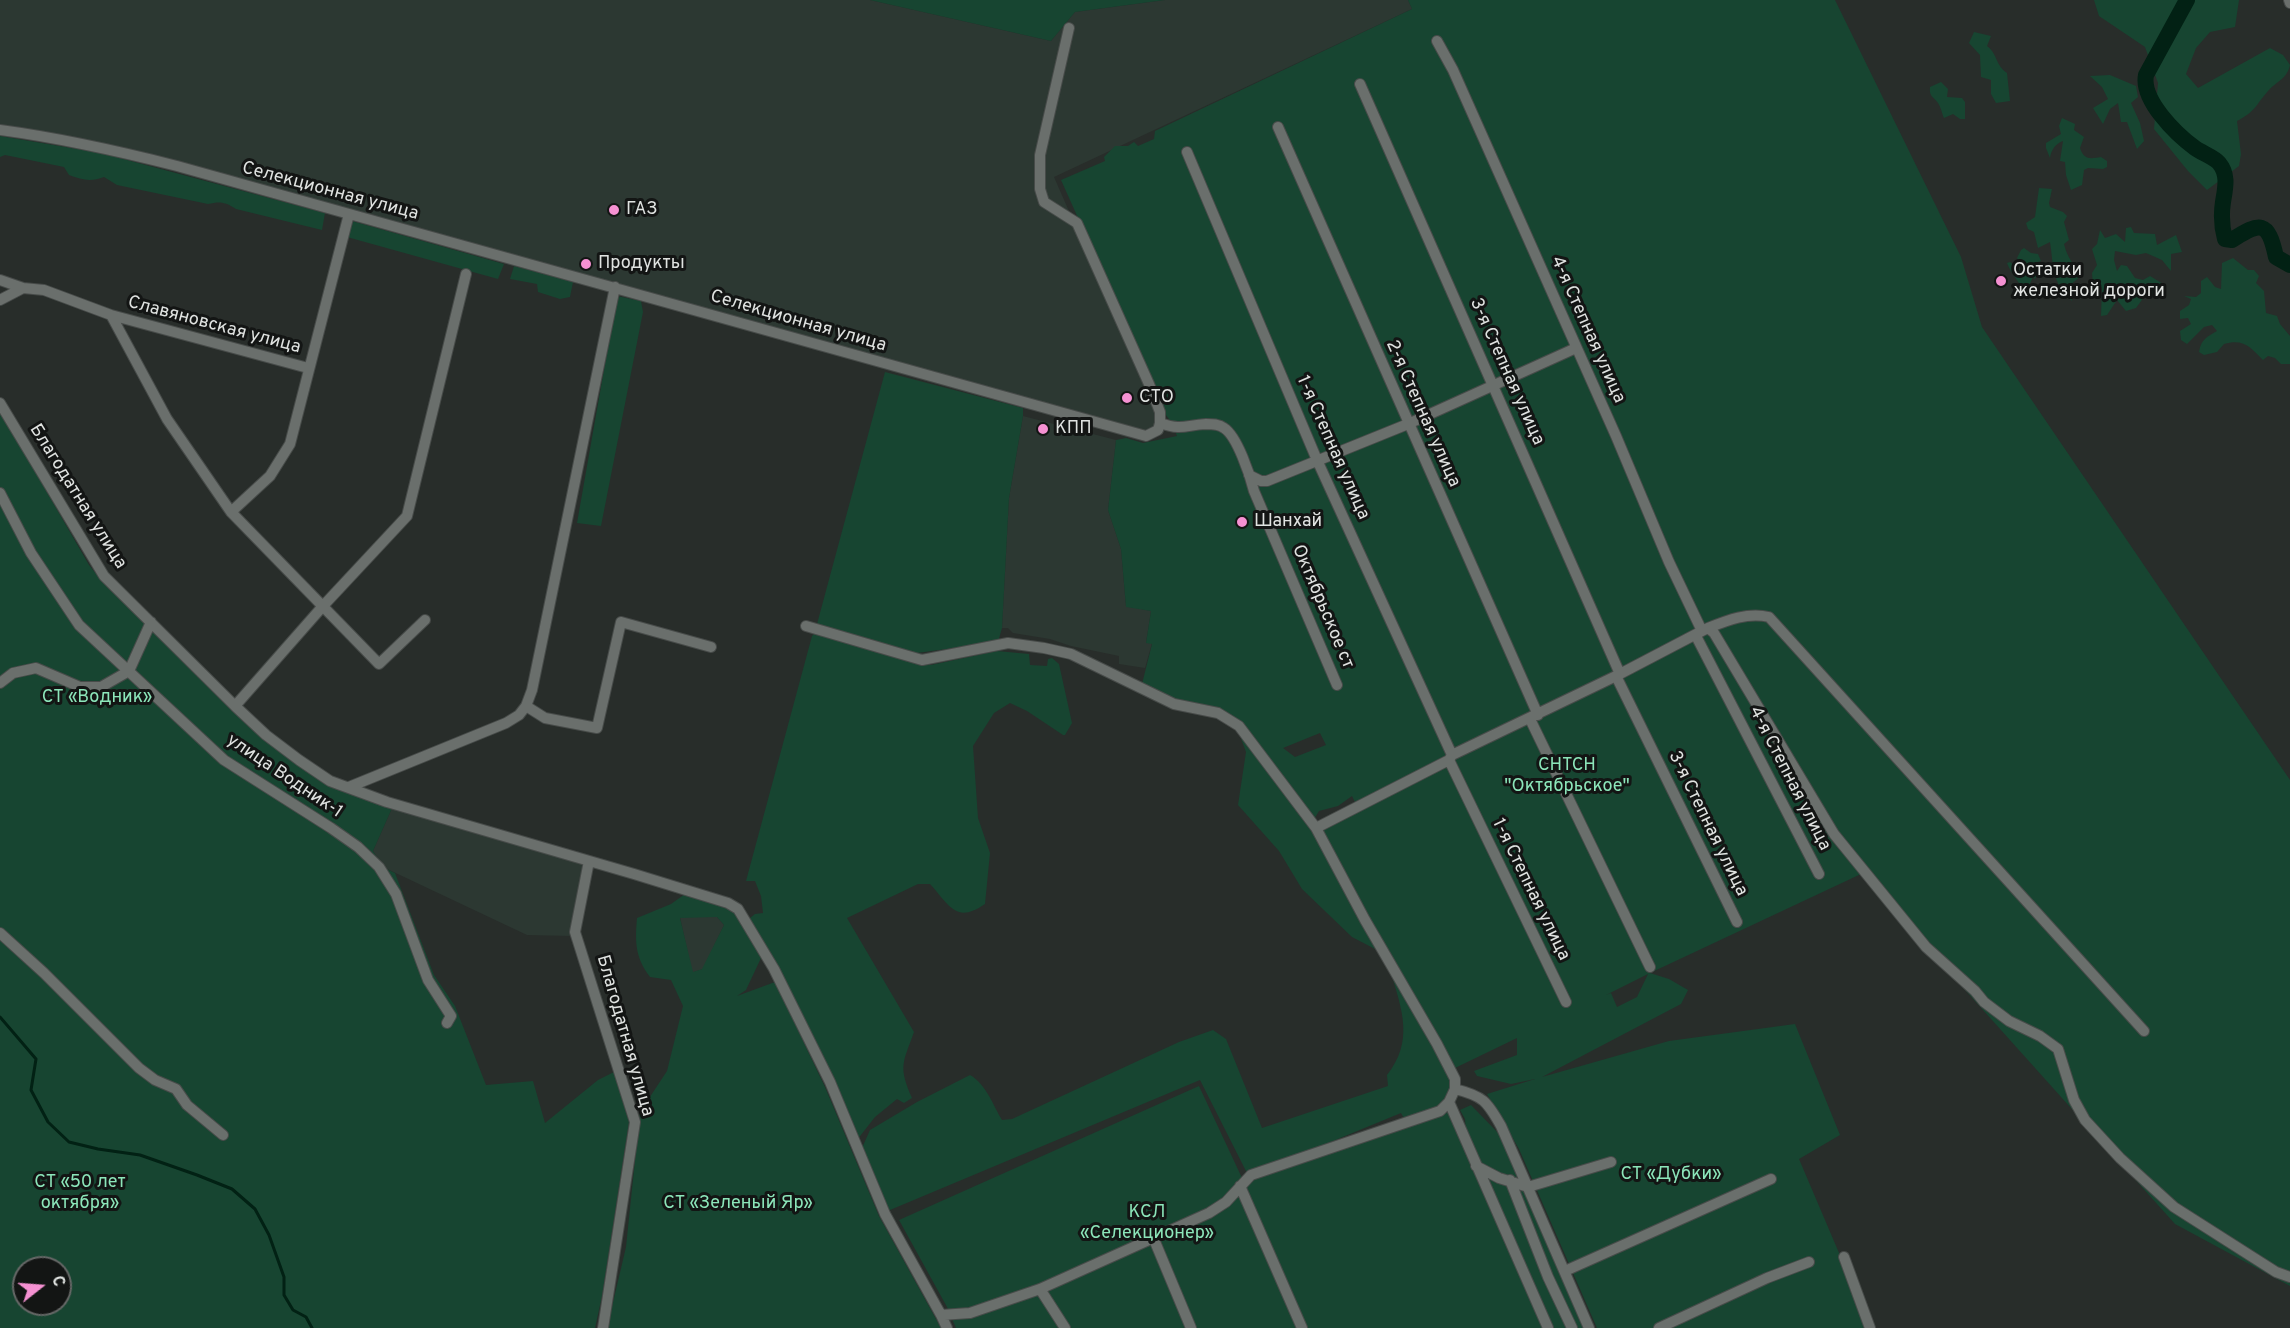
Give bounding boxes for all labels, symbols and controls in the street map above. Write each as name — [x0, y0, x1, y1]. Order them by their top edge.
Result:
street label: Селекционная улица — [239, 158, 421, 226]
place label: ГАЗ — [626, 199, 658, 221]
marker: ГАЗ — [607, 203, 621, 217]
place label: Продукты — [598, 253, 685, 275]
street label: 4-я Степная улица — [1545, 253, 1629, 407]
marker: Продукты — [579, 257, 593, 271]
place label: Остатки железной дороги — [2013, 260, 2165, 302]
marker: Остатки железной дороги — [1994, 274, 2008, 288]
street label: Селекционная улица — [708, 287, 888, 357]
street label: Славяновская улица — [125, 293, 303, 359]
street label: 3-я Степная улица — [1464, 295, 1548, 449]
street label: 2-я Степная улица — [1380, 337, 1464, 491]
street label: 1-я Степная улица — [1291, 373, 1373, 523]
place label: СТО — [1139, 387, 1174, 409]
marker: СТО — [1120, 391, 1134, 405]
place label: КПП — [1055, 418, 1092, 440]
street label: Благодатная улица — [24, 421, 130, 573]
marker: КПП — [1036, 422, 1050, 436]
place label: Шанхай — [1254, 511, 1322, 533]
marker: Шанхай — [1235, 515, 1249, 529]
street label: Октябрьское ст — [1286, 542, 1358, 672]
park label: СТ «Водник» — [42, 687, 152, 709]
street label: 4-я Степная улица — [1743, 703, 1835, 855]
street label: улица Водник-1 — [222, 730, 346, 824]
street label: 3-я Степная улица — [1663, 748, 1751, 900]
park label: СНТСН "Октябрьское" — [1504, 755, 1630, 798]
street label: 1-я Степная улица — [1486, 816, 1574, 964]
street label: Благодатная улица — [591, 953, 657, 1119]
park label: СТ «Дубки» — [1620, 1164, 1722, 1186]
park label: СТ «50 лет октября» — [34, 1172, 126, 1214]
park label: СТ «Зеленый Яр» — [663, 1193, 813, 1215]
park label: КСЛ «Селекционер» — [1080, 1202, 1214, 1244]
north arrow — [12, 1256, 72, 1316]
text: С — [46, 1274, 68, 1289]

